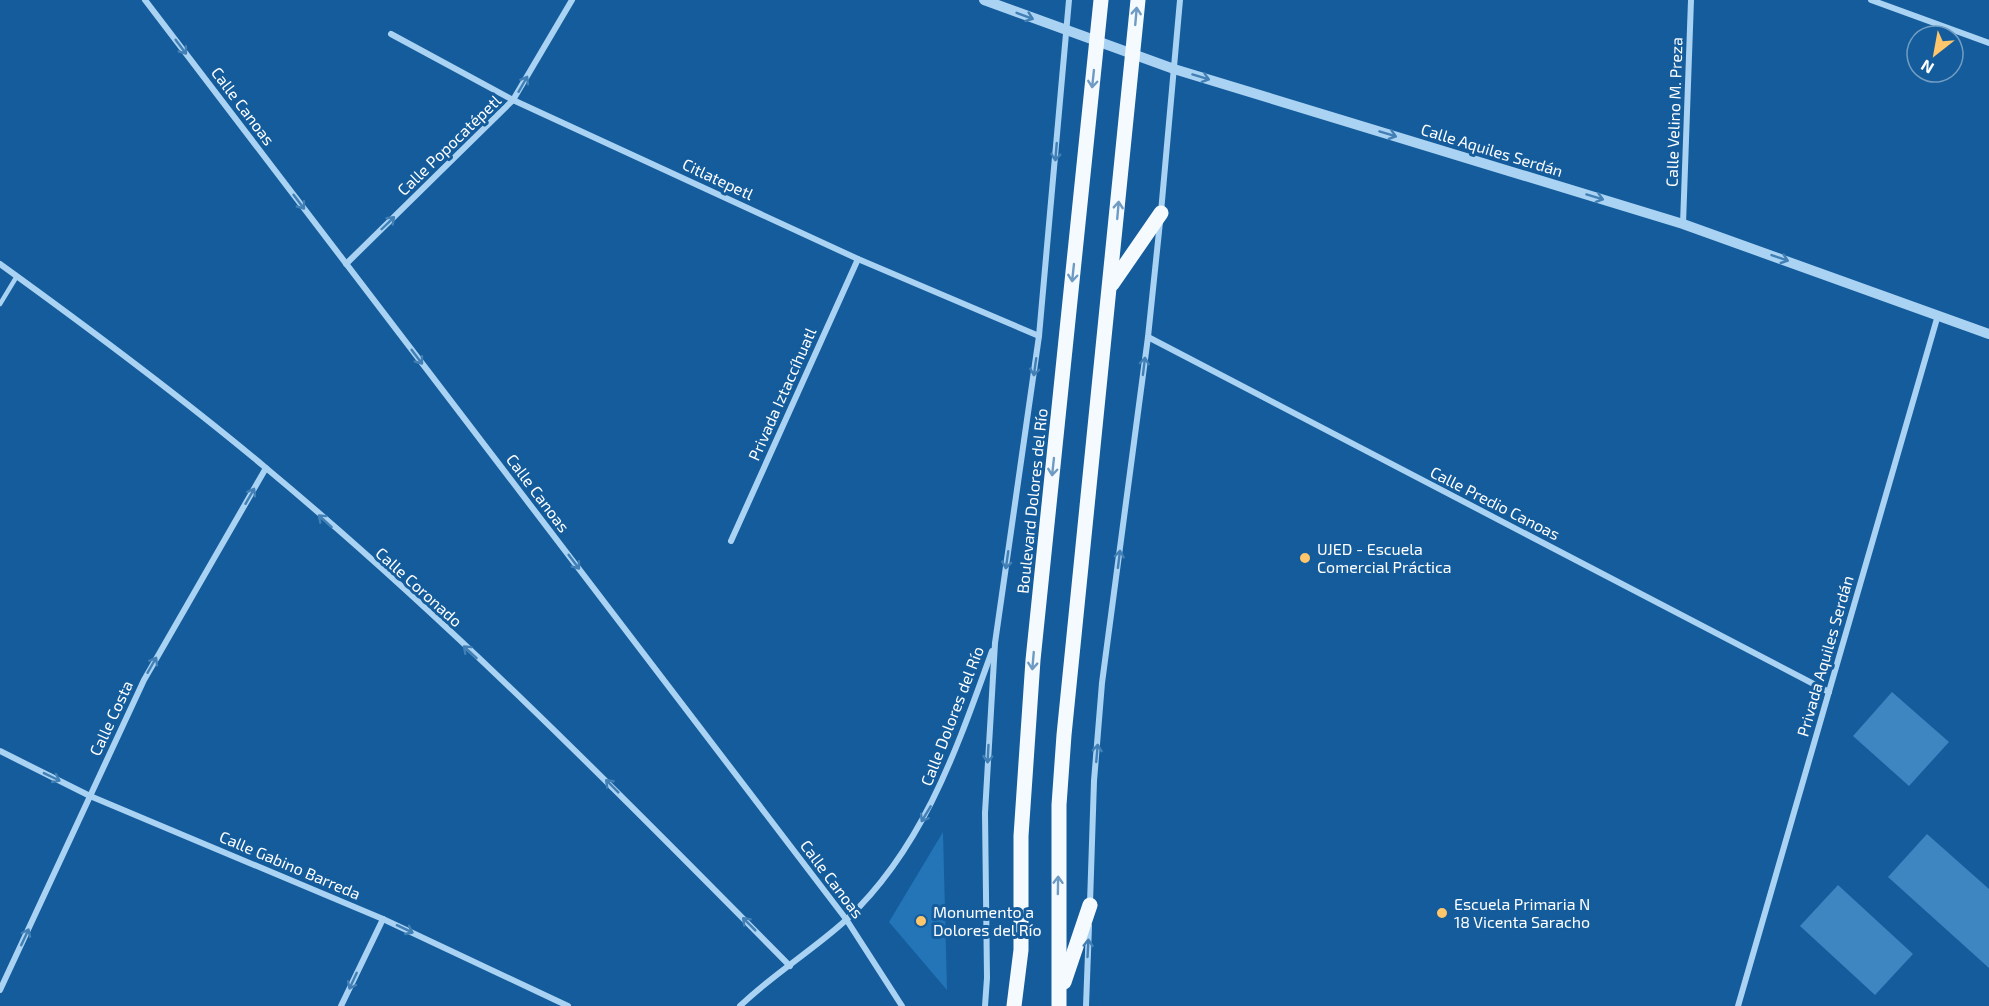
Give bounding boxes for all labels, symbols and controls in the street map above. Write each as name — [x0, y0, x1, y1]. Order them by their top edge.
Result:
one-way arrow — [1131, 6, 1142, 26]
one-way arrow — [1016, 11, 1034, 22]
north arrow — [1905, 24, 1965, 84]
street label: Calle Velino M. Preza — [1661, 37, 1686, 187]
one-way arrow — [174, 38, 187, 54]
text: N — [1917, 56, 1937, 78]
street label: Calle Canoas — [208, 63, 279, 148]
one-way arrow — [1087, 69, 1098, 89]
one-way arrow — [1192, 72, 1211, 83]
one-way arrow — [517, 76, 529, 93]
street label: Calle Popocatépetl — [393, 90, 504, 199]
street label: Calle Aquiles Serdán — [1419, 119, 1565, 180]
one-way arrow — [1378, 129, 1397, 140]
one-way arrow — [1050, 142, 1061, 162]
street label: Citlatepetl — [680, 154, 757, 203]
one-way arrow — [1585, 192, 1604, 203]
one-way arrow — [292, 194, 305, 210]
one-way arrow — [1113, 200, 1124, 220]
one-way arrow — [380, 216, 395, 231]
one-way arrow — [1770, 254, 1789, 265]
one-way arrow — [1067, 263, 1078, 283]
street label: Privada Iztaccíhuatl — [744, 324, 819, 463]
one-way arrow — [410, 349, 423, 365]
one-way arrow — [1139, 356, 1150, 376]
one-way arrow — [1029, 357, 1040, 377]
street label: Boulevard Dolores del Río — [1012, 407, 1051, 595]
street label: Calle Canoas — [503, 450, 574, 535]
one-way arrow — [1047, 457, 1058, 477]
street label: Calle Predio Canoas — [1427, 462, 1563, 543]
one-way arrow — [244, 488, 256, 505]
one-way arrow — [318, 514, 333, 528]
place label: UJED - Escuela Comercial Práctica — [1317, 539, 1452, 576]
street label: Calle Coronado — [372, 543, 466, 630]
one-way arrow — [1001, 550, 1012, 570]
one-way arrow — [1113, 550, 1124, 569]
marker: UJED - Escuela Comercial Práctica — [1298, 551, 1312, 565]
one-way arrow — [567, 554, 580, 570]
street label: Privada Aquiles Serdán — [1792, 573, 1857, 738]
street label: Calle Dolores del Río — [916, 643, 987, 788]
one-way arrow — [463, 645, 478, 659]
one-way arrow — [1028, 651, 1039, 671]
one-way arrow — [147, 657, 159, 674]
street label: Calle Costa — [85, 677, 136, 758]
one-way arrow — [1092, 743, 1103, 763]
one-way arrow — [983, 744, 994, 764]
one-way arrow — [43, 772, 61, 784]
one-way arrow — [604, 778, 619, 793]
one-way arrow — [920, 805, 932, 822]
street label: Calle Gabino Barreda — [217, 826, 364, 903]
street label: Calle Canoas — [797, 836, 868, 921]
one-way arrow — [1052, 875, 1063, 895]
place label: Escuela Primaria N 18 Vicenta Saracho — [1454, 894, 1590, 931]
place label: Monumento a Dolores del Río — [933, 902, 1042, 939]
marker: Escuela Primaria N 18 Vicenta Saracho — [1435, 906, 1449, 920]
marker: Monumento a Dolores del Río — [914, 914, 928, 928]
one-way arrow — [742, 917, 756, 932]
one-way arrow — [395, 924, 413, 936]
one-way arrow — [19, 928, 31, 946]
one-way arrow — [1082, 938, 1093, 958]
one-way arrow — [346, 972, 358, 990]

